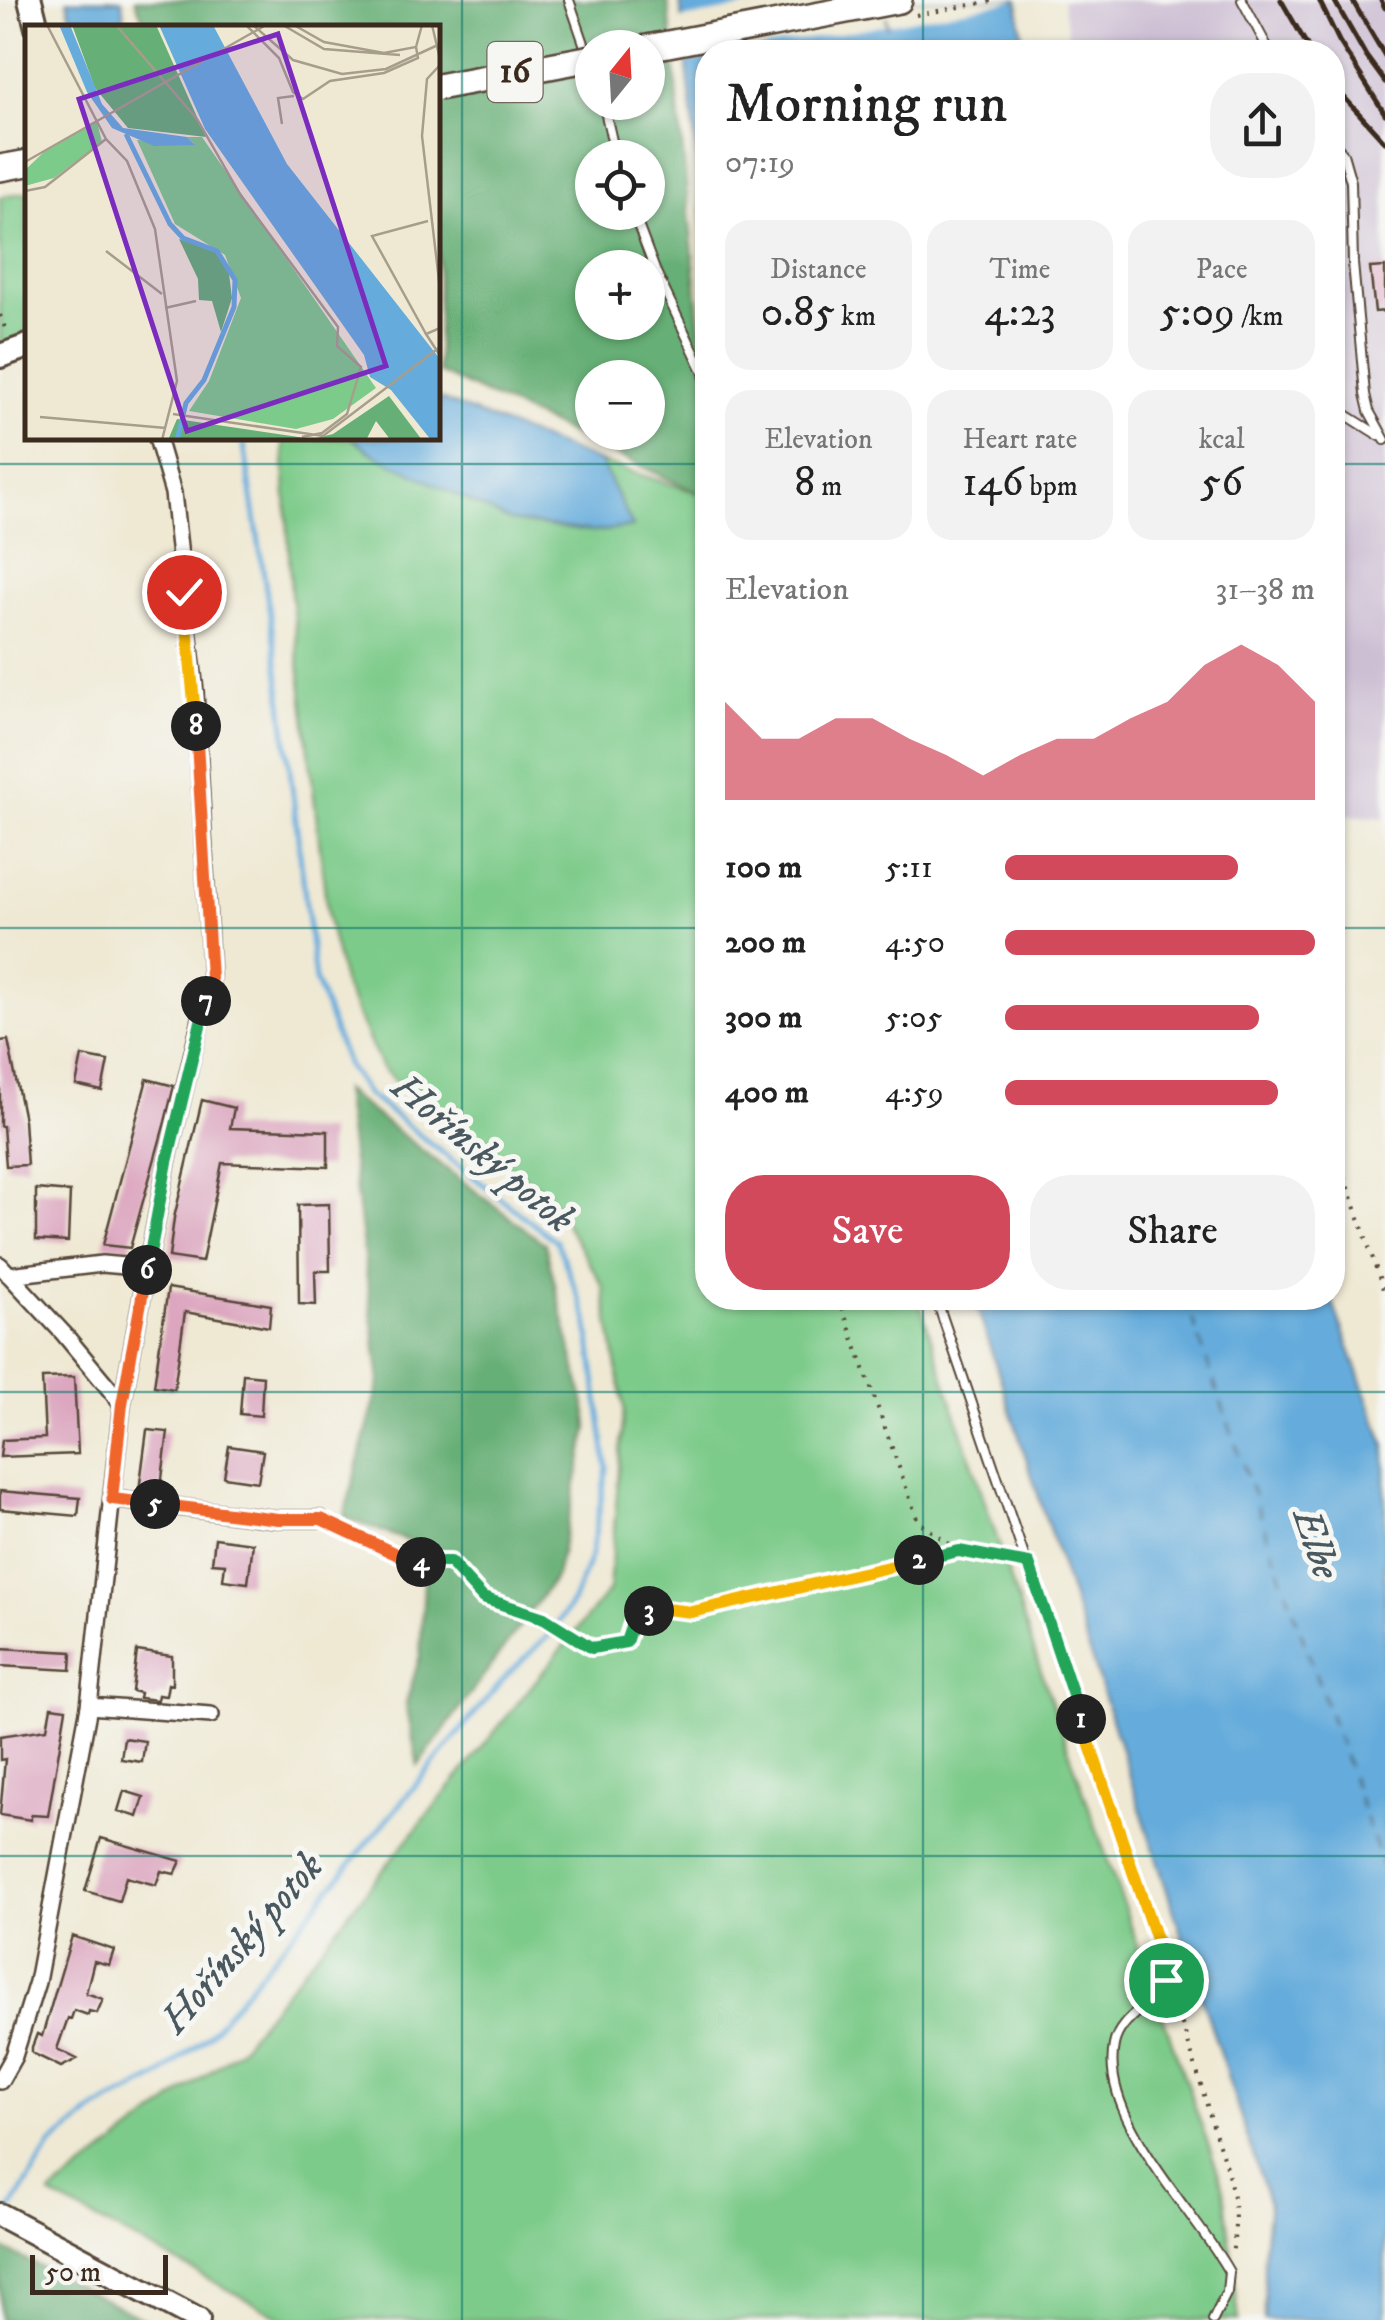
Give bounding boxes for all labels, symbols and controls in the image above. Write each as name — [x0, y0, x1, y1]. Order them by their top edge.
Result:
inset map — [25, 25, 440, 440]
north arrow — [575, 30, 665, 120]
map controls — [575, 30, 665, 450]
road number: 16 — [488, 42, 542, 102]
text: Morning run — [725, 71, 1007, 140]
button: share — [1210, 73, 1315, 178]
button: locate — [575, 140, 665, 230]
text: 07:19 — [725, 143, 795, 183]
button: + — [575, 250, 665, 340]
text: Distance — [770, 252, 867, 287]
text: Time — [990, 252, 1050, 287]
text: Pace — [1196, 252, 1248, 287]
text: 0.85 — [761, 287, 835, 339]
text: 4:23 — [984, 287, 1056, 339]
text: 5:09 — [1160, 287, 1235, 339]
text: km — [835, 299, 876, 334]
text: /km — [1235, 299, 1284, 334]
button: − — [575, 360, 665, 450]
text: Elevation — [764, 422, 873, 457]
text: Heart rate — [963, 422, 1077, 457]
text: kcal — [1199, 422, 1245, 457]
text: 8 — [794, 457, 815, 509]
text: 146 — [962, 457, 1024, 509]
text: 56 — [1200, 457, 1243, 509]
text: m — [815, 469, 842, 504]
text: bpm — [1024, 469, 1078, 504]
pin — [142, 550, 227, 635]
icon: check — [157, 565, 212, 620]
text: Elevation — [725, 570, 849, 610]
text: 31–38 m — [1216, 570, 1315, 610]
pin: 8 — [171, 701, 221, 751]
text: 8 — [189, 708, 203, 743]
text: 100 m — [725, 848, 802, 888]
text: 5:11 — [885, 848, 933, 888]
text: 200 m — [725, 923, 806, 963]
text: 4:50 — [885, 923, 945, 963]
pin: 7 — [181, 976, 231, 1026]
text: 7 — [199, 983, 213, 1018]
text: 300 m — [725, 998, 802, 1038]
text: 5:05 — [885, 998, 942, 1038]
water label: Hořínský potok — [379, 1062, 584, 1245]
text: 400 m — [725, 1073, 809, 1113]
text: 4:59 — [885, 1073, 944, 1113]
button: Save — [725, 1175, 1010, 1290]
button: Share — [1030, 1175, 1315, 1290]
pin: 6 — [122, 1245, 172, 1295]
text: 6 — [140, 1252, 154, 1287]
pin: 5 — [130, 1479, 180, 1529]
text: 5 — [148, 1486, 162, 1521]
water label: Elbe — [1279, 1500, 1351, 1587]
pin: 2 — [894, 1535, 944, 1585]
pin: 4 — [396, 1537, 446, 1587]
text: 2 — [912, 1542, 926, 1577]
text: 4 — [413, 1544, 429, 1579]
pin: 3 — [624, 1586, 674, 1636]
text: 3 — [644, 1593, 654, 1628]
pin: 1 — [1056, 1694, 1106, 1744]
text: 1 — [1076, 1701, 1086, 1736]
water label: Hořínský potok — [150, 1843, 335, 2046]
pin — [1124, 1938, 1209, 2023]
icon: arrive — [1139, 1953, 1194, 2008]
scale bar — [30, 2250, 168, 2294]
text: 50 m — [45, 2255, 101, 2290]

